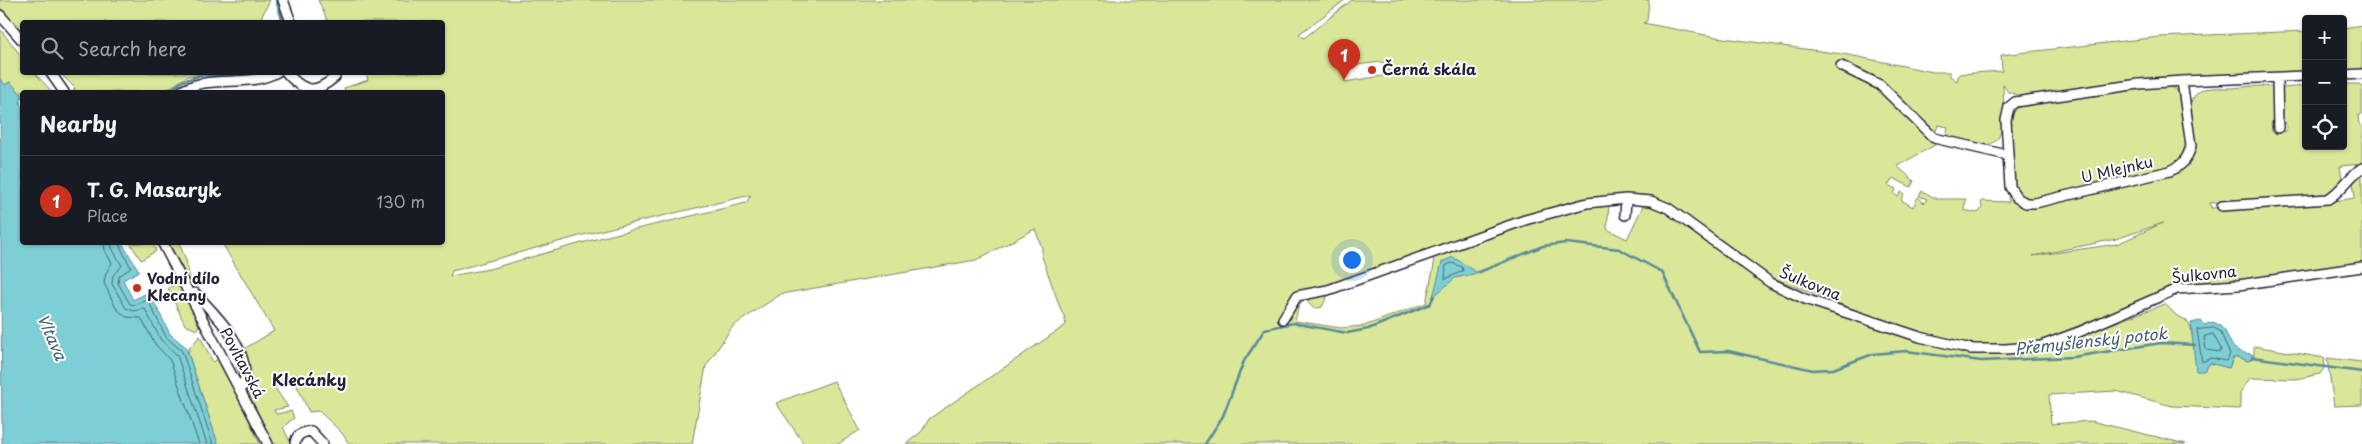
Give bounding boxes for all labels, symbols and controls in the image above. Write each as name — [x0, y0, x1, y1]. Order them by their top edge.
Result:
map controls — [2302, 15, 2347, 150]
button: + — [2302, 15, 2347, 60]
search box — [20, 20, 445, 75]
icon: search — [38, 34, 66, 62]
text: Search here — [78, 34, 187, 62]
pin: 1 — [1328, 39, 1360, 80]
place label: Černá skála — [1382, 57, 1477, 80]
button: − — [2302, 60, 2347, 105]
marker: Černá skála — [1366, 64, 1378, 76]
button: locate — [2302, 105, 2347, 150]
text: Nearby — [40, 107, 117, 139]
street label: U Mlejnku — [2078, 149, 2155, 188]
text: T. G. Masaryk — [87, 175, 221, 203]
text: 1 — [52, 189, 60, 213]
text: 130 m — [377, 189, 425, 213]
text: Place — [87, 203, 128, 227]
your location — [1339, 247, 1365, 273]
street label: Šulkovna — [2170, 259, 2238, 288]
street label: Šulkovna — [1776, 260, 1846, 306]
place label: Vodní dílo Klecany — [147, 266, 220, 306]
marker: Vodní dílo Klecany — [131, 282, 143, 294]
water label: Vltava — [32, 310, 74, 364]
water label: Přemyšlenský potok — [2013, 320, 2169, 360]
street label: Povltavská — [215, 323, 272, 402]
district label: Klecánky — [272, 367, 346, 391]

